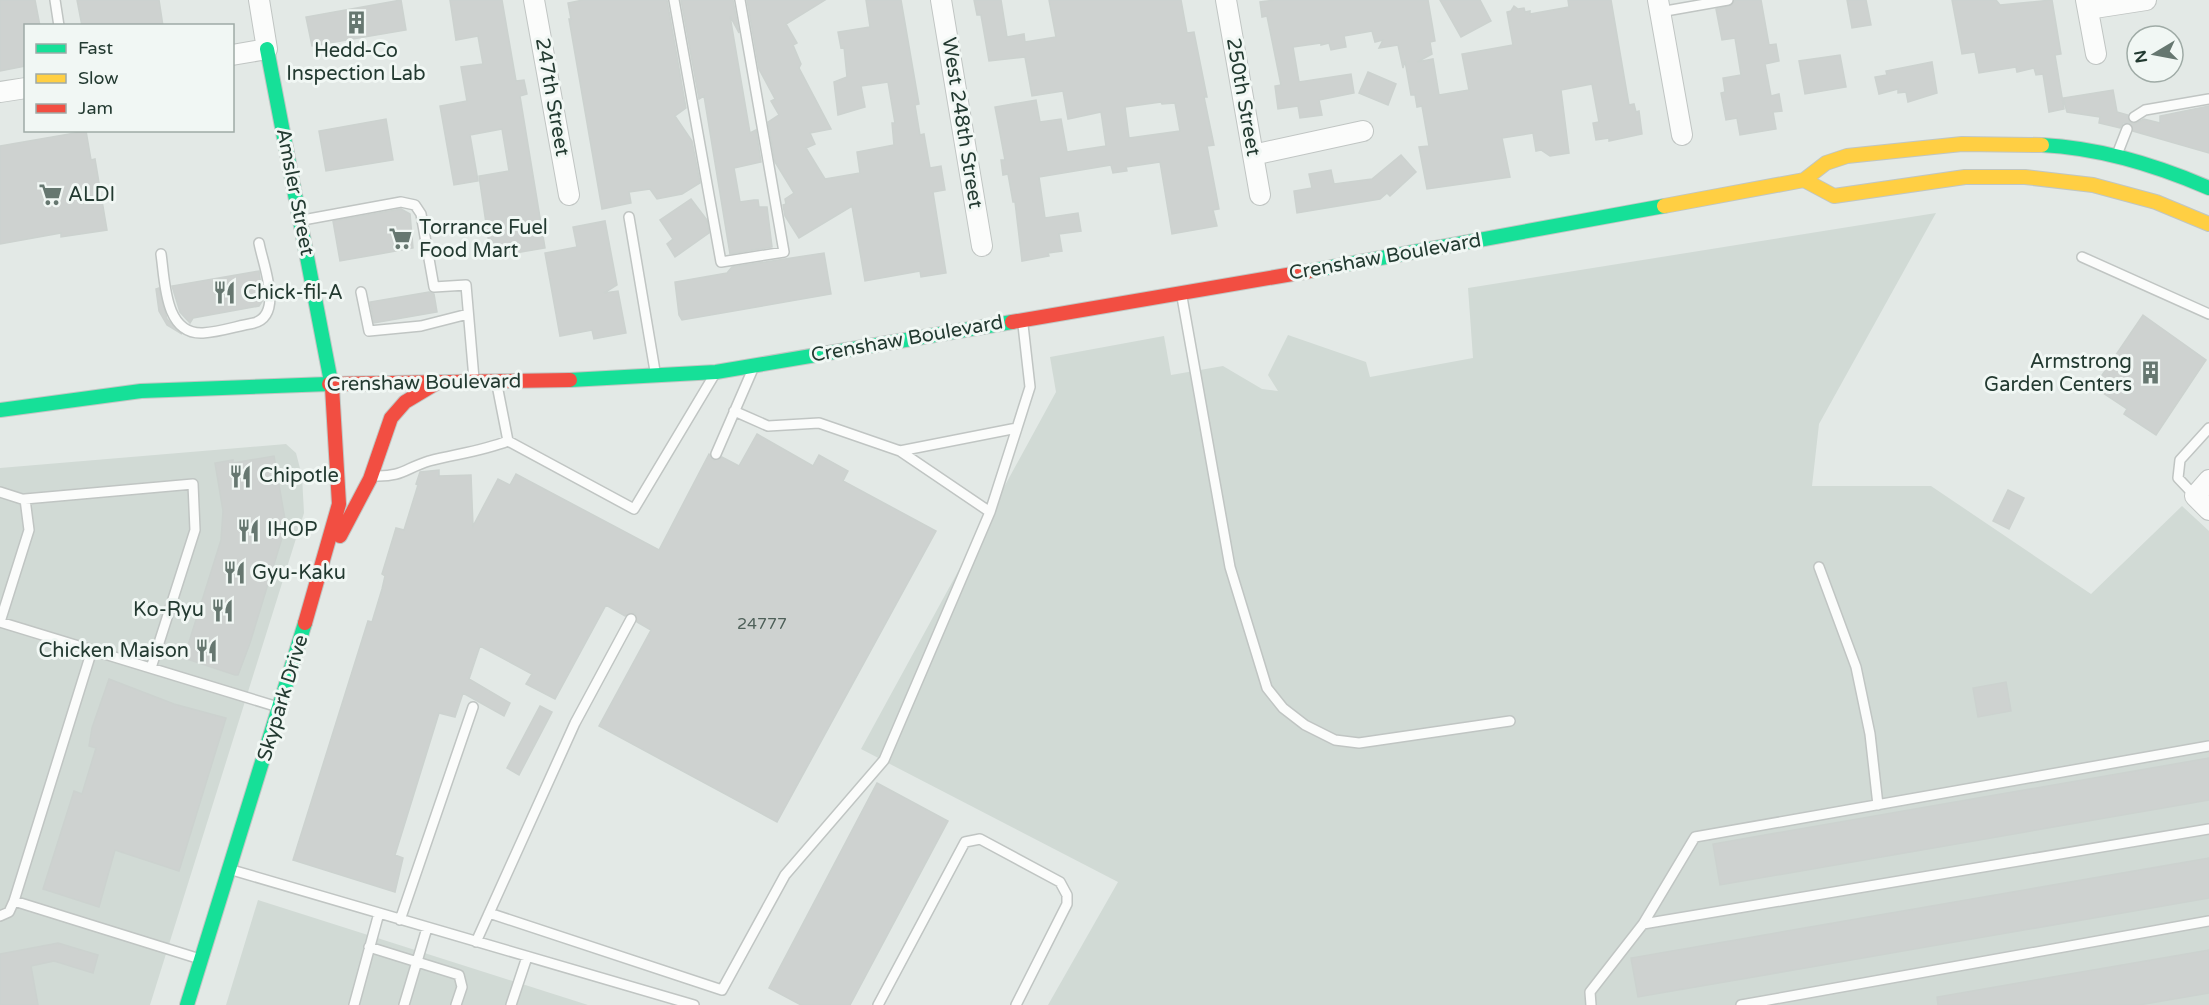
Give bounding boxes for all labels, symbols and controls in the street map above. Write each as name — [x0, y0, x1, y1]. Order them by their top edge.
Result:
building icon: Hedd-Co Inspection Lab — [343, 10, 369, 36]
legend — [24, 24, 234, 132]
north arrow — [2125, 24, 2185, 84]
street label: 247th Street — [530, 36, 574, 158]
street label: West 248th Street — [937, 36, 987, 211]
street label: 250th Street — [1221, 36, 1265, 158]
text: Fast — [78, 37, 113, 59]
place label: Hedd-Co Inspection Lab — [286, 39, 426, 86]
text: N — [2130, 48, 2152, 64]
text: Slow — [78, 67, 119, 89]
text: Jam — [78, 97, 113, 119]
street label: Amsler Street — [271, 126, 319, 258]
supermarket icon: ALDI — [37, 182, 63, 208]
place label: ALDI — [68, 183, 115, 207]
place label: Torrance Fuel Food Mart — [419, 216, 548, 263]
supermarket icon: Torrance Fuel Food Mart — [388, 226, 414, 252]
street label: Crenshaw Boulevard — [1287, 228, 1483, 286]
restaurant icon: Chick-fil-A — [212, 280, 238, 306]
place label: Chick-fil-A — [243, 281, 343, 305]
street label: Crenshaw Boulevard — [809, 310, 1005, 368]
place label: Armstrong Garden Centers — [1984, 350, 2132, 397]
building icon: Armstrong Garden Centers — [2137, 360, 2163, 386]
street label: Crenshaw Boulevard — [327, 369, 521, 397]
restaurant icon: Chipotle — [228, 463, 254, 489]
place label: Chipotle — [259, 464, 339, 488]
restaurant icon: IHOP — [236, 517, 262, 543]
place label: IHOP — [267, 518, 317, 542]
restaurant icon: Gyu-Kaku — [221, 560, 247, 586]
place label: Gyu-Kaku — [252, 561, 346, 585]
restaurant icon: Ko-Ryu — [209, 597, 235, 623]
place label: Ko-Ryu — [133, 598, 204, 622]
house number: 24777 — [737, 614, 787, 634]
street label: Skypark Drive — [252, 632, 314, 764]
restaurant icon: Chicken Maison — [194, 638, 220, 664]
place label: Chicken Maison — [38, 639, 189, 663]

